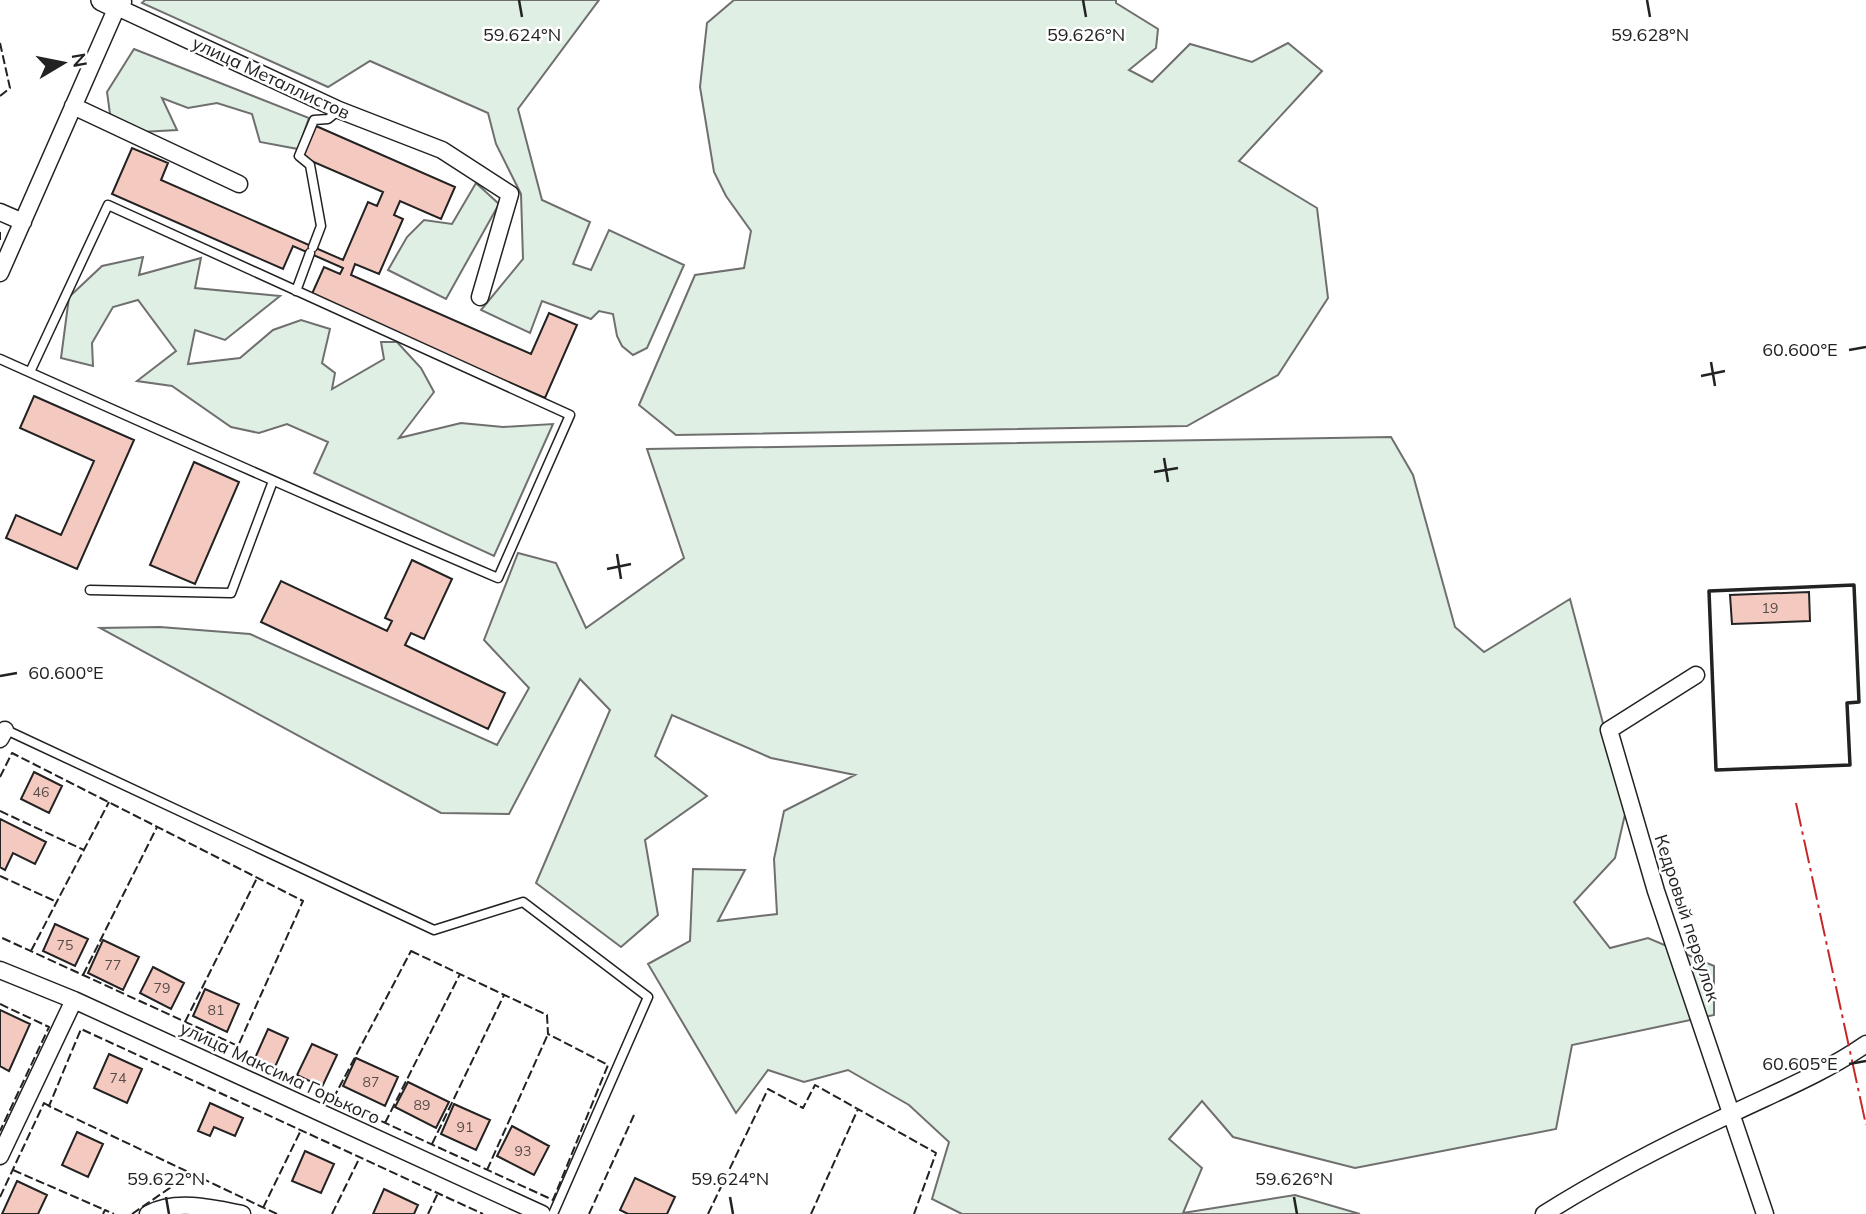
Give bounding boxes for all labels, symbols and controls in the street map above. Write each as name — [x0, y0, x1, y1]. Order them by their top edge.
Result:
text: 59.624°N — [483, 23, 561, 46]
text: 59.626°N — [1047, 23, 1125, 46]
text: 59.628°N — [1611, 23, 1689, 46]
north arrow — [28, 28, 98, 98]
street label: улица Металлистов — [189, 31, 354, 124]
text: N — [67, 51, 93, 69]
text: 60.600°E — [1762, 338, 1838, 361]
house number: 19 — [1762, 599, 1778, 617]
text: 60.600°E — [28, 661, 104, 684]
house number: 46 — [33, 783, 49, 801]
street label: Кедровый переулок — [1650, 831, 1725, 1005]
house number: 75 — [57, 936, 73, 954]
house number: 77 — [105, 956, 121, 974]
house number: 79 — [154, 979, 170, 997]
house number: 81 — [208, 1001, 224, 1019]
street label: улица Максима Горького — [176, 1016, 384, 1129]
text: 60.605°E — [1762, 1052, 1838, 1075]
house number: 74 — [110, 1069, 127, 1087]
house number: 87 — [363, 1073, 379, 1091]
house number: 89 — [414, 1096, 430, 1114]
house number: 91 — [457, 1118, 473, 1136]
house number: 93 — [515, 1142, 531, 1160]
text: 59.622°N — [127, 1167, 205, 1190]
text: 59.624°N — [691, 1167, 769, 1190]
text: 59.626°N — [1255, 1167, 1333, 1190]

